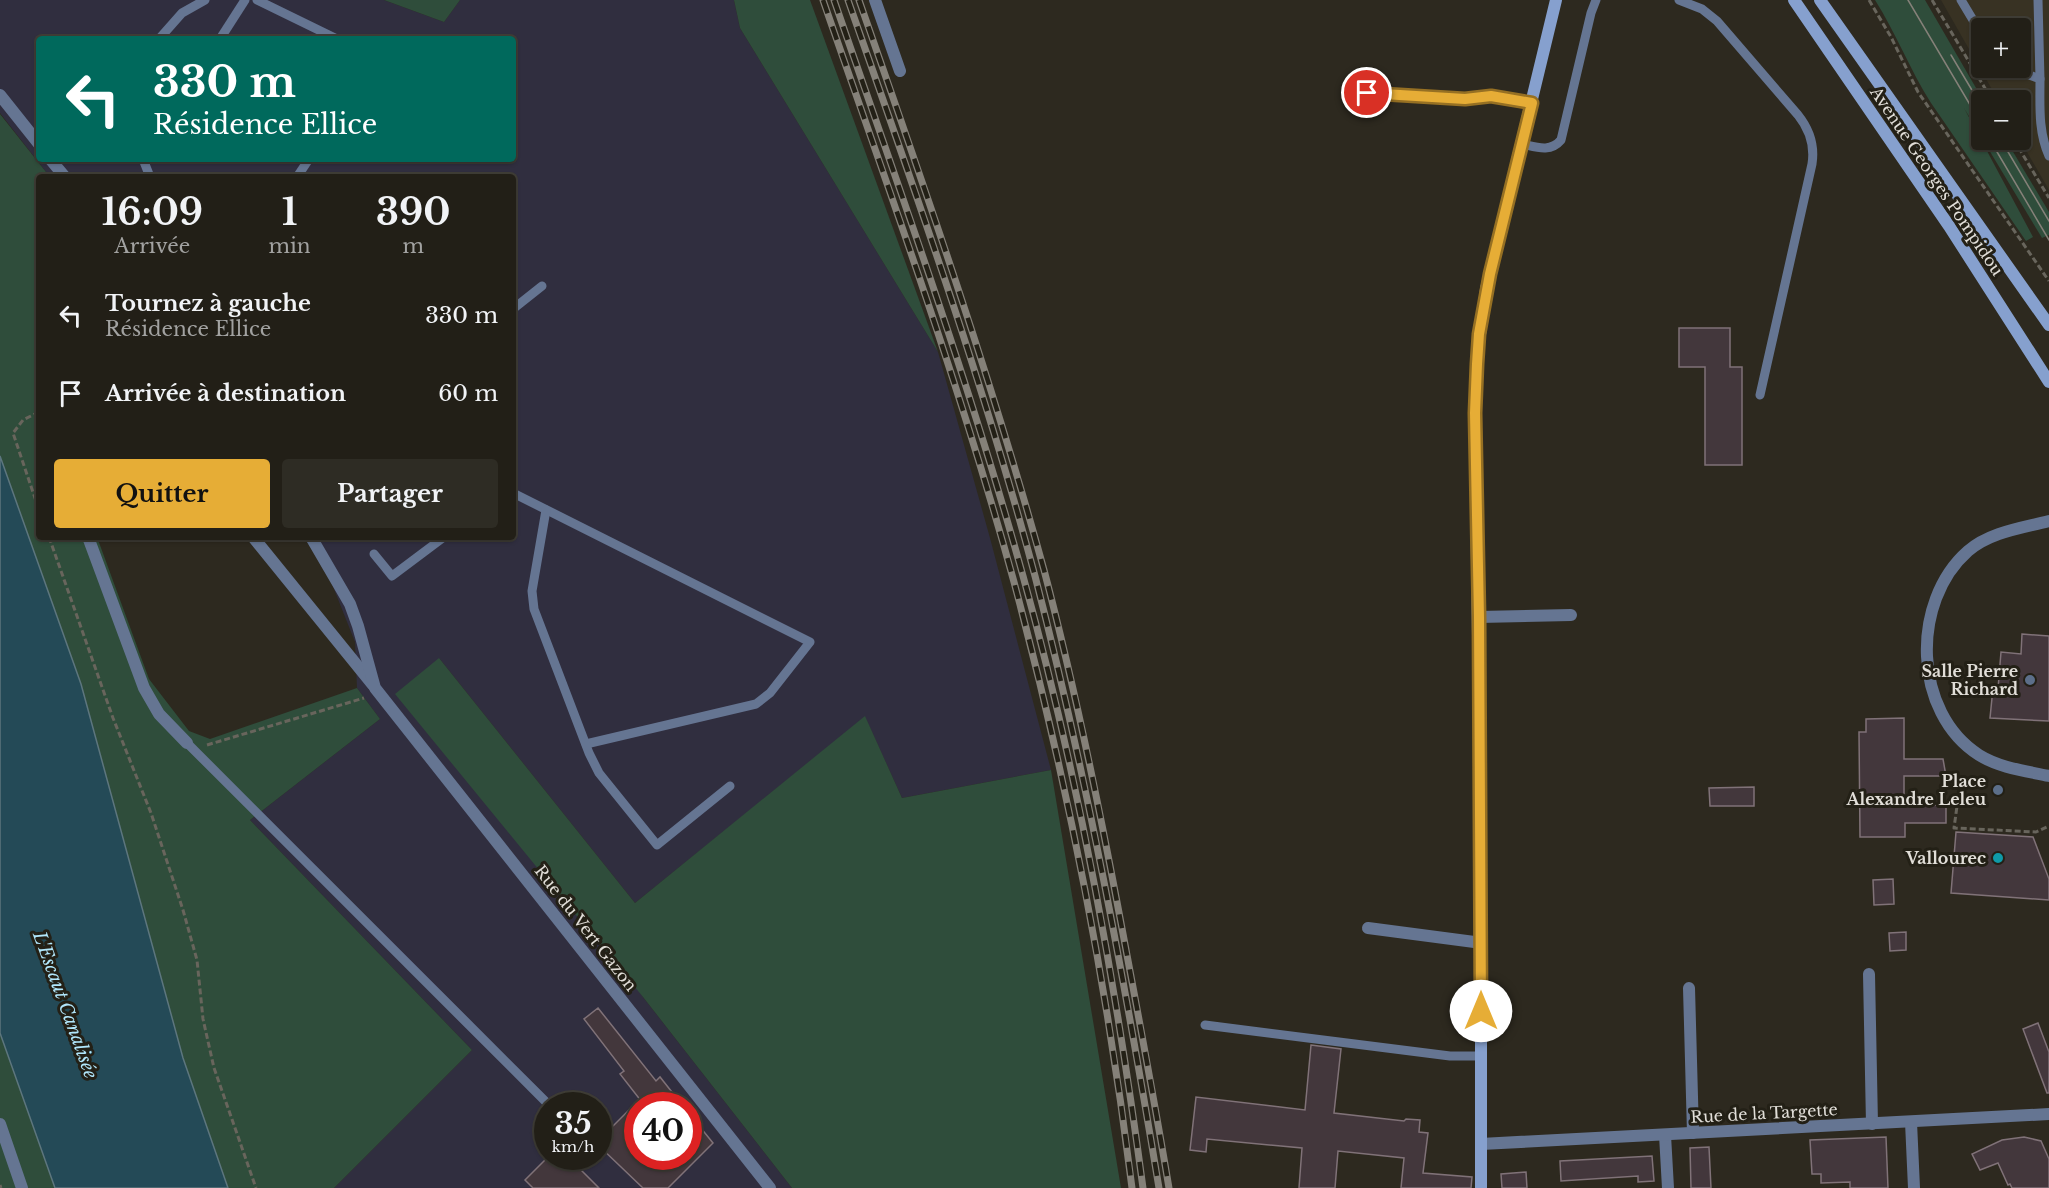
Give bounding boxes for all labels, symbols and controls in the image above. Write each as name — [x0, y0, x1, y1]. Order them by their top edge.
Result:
map controls — [1971, 18, 2031, 150]
button: + — [1971, 18, 2031, 78]
text: 330 m — [153, 56, 296, 108]
icon: left — [54, 60, 132, 138]
pin — [1341, 67, 1392, 118]
icon: arrive — [1350, 76, 1383, 109]
street label: Avenue Georges Pompidou — [1866, 82, 2008, 280]
button: − — [1971, 90, 2031, 150]
text: Résidence Ellice — [153, 108, 377, 141]
text: 16:09 — [101, 190, 203, 235]
text: 1 — [282, 190, 297, 235]
text: 390 — [376, 190, 451, 235]
text: Arrivée — [114, 234, 190, 258]
text: min — [269, 234, 311, 258]
text: m — [403, 234, 424, 258]
text: Tournez à gauche — [105, 290, 311, 317]
icon: left — [54, 299, 87, 332]
text: 330 m — [425, 302, 498, 329]
text: Résidence Ellice — [105, 317, 271, 341]
icon: arrive — [54, 377, 87, 410]
text: Arrivée à destination — [105, 380, 346, 407]
text: 60 m — [438, 380, 498, 407]
button: Quitter — [54, 459, 270, 528]
button: Partager — [282, 459, 498, 528]
place label: Salle Pierre Richard — [1921, 661, 2018, 699]
marker: Salle Pierre Richard — [2023, 673, 2037, 687]
place label: Place Alexandre Leleu — [1846, 771, 1987, 809]
marker: Place Alexandre Leleu — [1991, 783, 2005, 797]
place label: Vallourec — [1905, 848, 1986, 868]
marker: Vallourec — [1991, 851, 2005, 865]
street label: Rue du Vert Gazon — [531, 861, 641, 995]
water label: L'Escaut Canalisée — [28, 927, 102, 1082]
position arrow — [1449, 979, 1513, 1043]
speed limit sign: 40 — [624, 1092, 702, 1170]
street label: Rue de la Targette — [1690, 1099, 1838, 1127]
text: 35 — [555, 1105, 591, 1142]
text: km/h — [552, 1137, 594, 1156]

